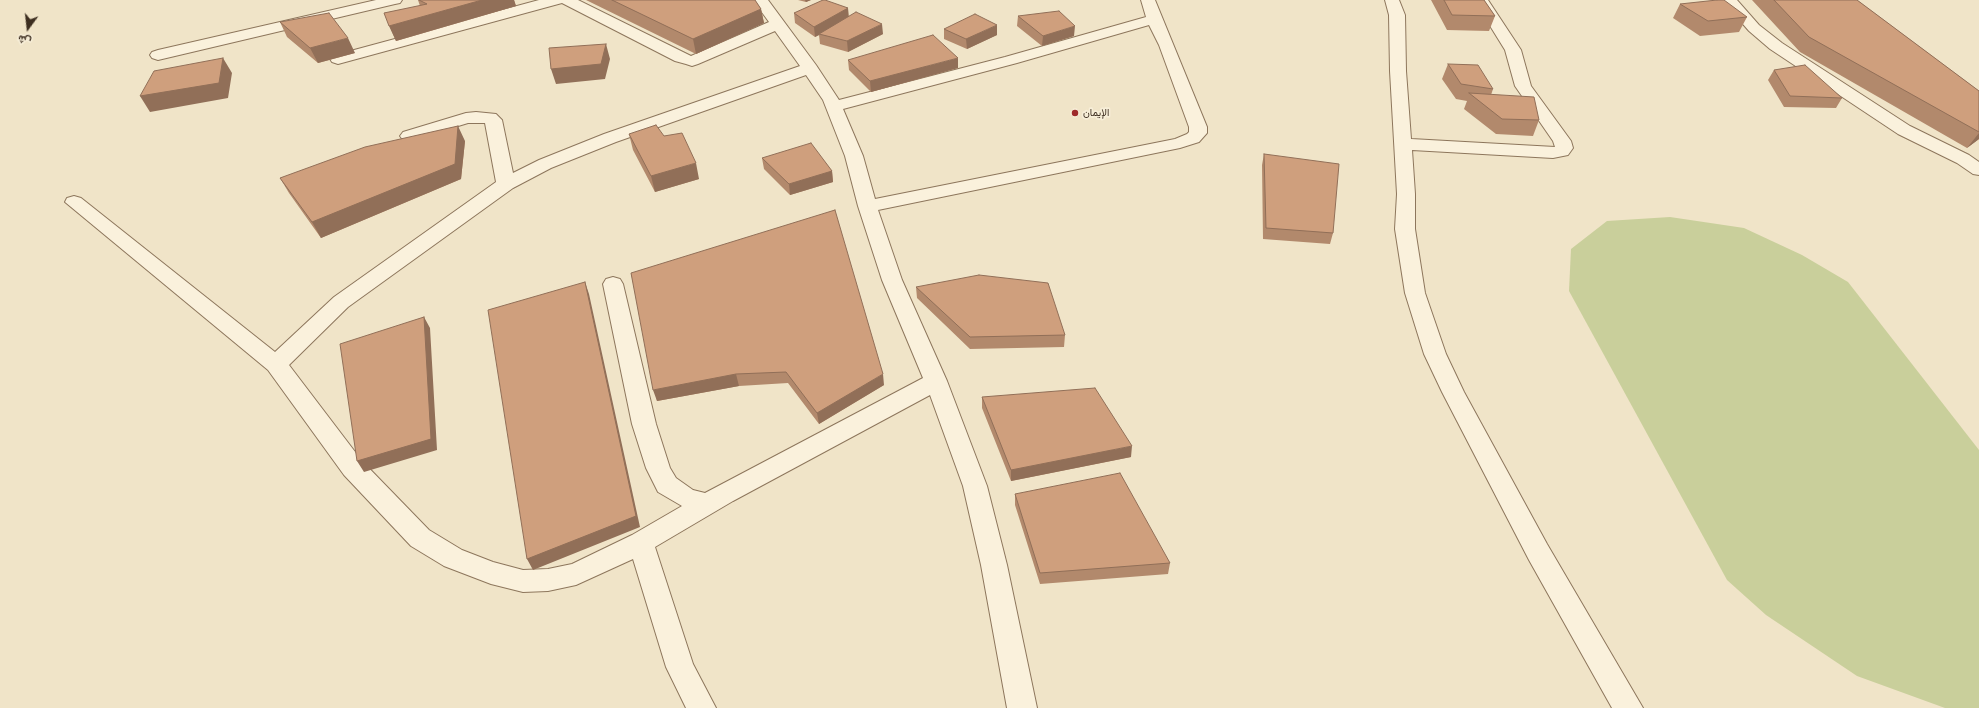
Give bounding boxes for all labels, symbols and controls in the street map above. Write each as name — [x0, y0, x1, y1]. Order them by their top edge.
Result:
north arrow — [8, 8, 48, 48]
text: ش — [16, 31, 33, 49]
place label: الإيمان — [1083, 107, 1109, 119]
marker: الإيمان — [1070, 108, 1080, 118]

